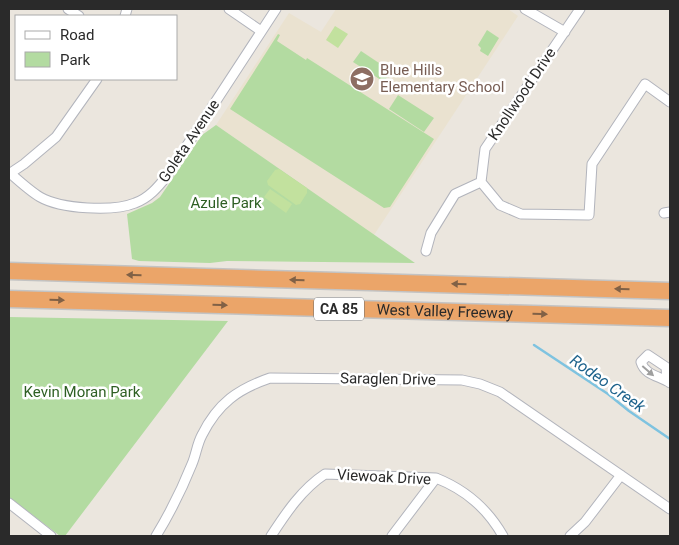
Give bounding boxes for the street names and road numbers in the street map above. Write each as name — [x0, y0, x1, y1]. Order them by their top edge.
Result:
street label: Knollwood Drive — [484, 44, 560, 144]
street label: Goleta Avenue — [155, 96, 223, 186]
road number: CA 85 — [314, 298, 364, 320]
street label: West Valley Freeway — [376, 301, 513, 322]
street label: Saraglen Drive — [340, 369, 436, 389]
street label: Viewoak Drive — [337, 466, 432, 488]

